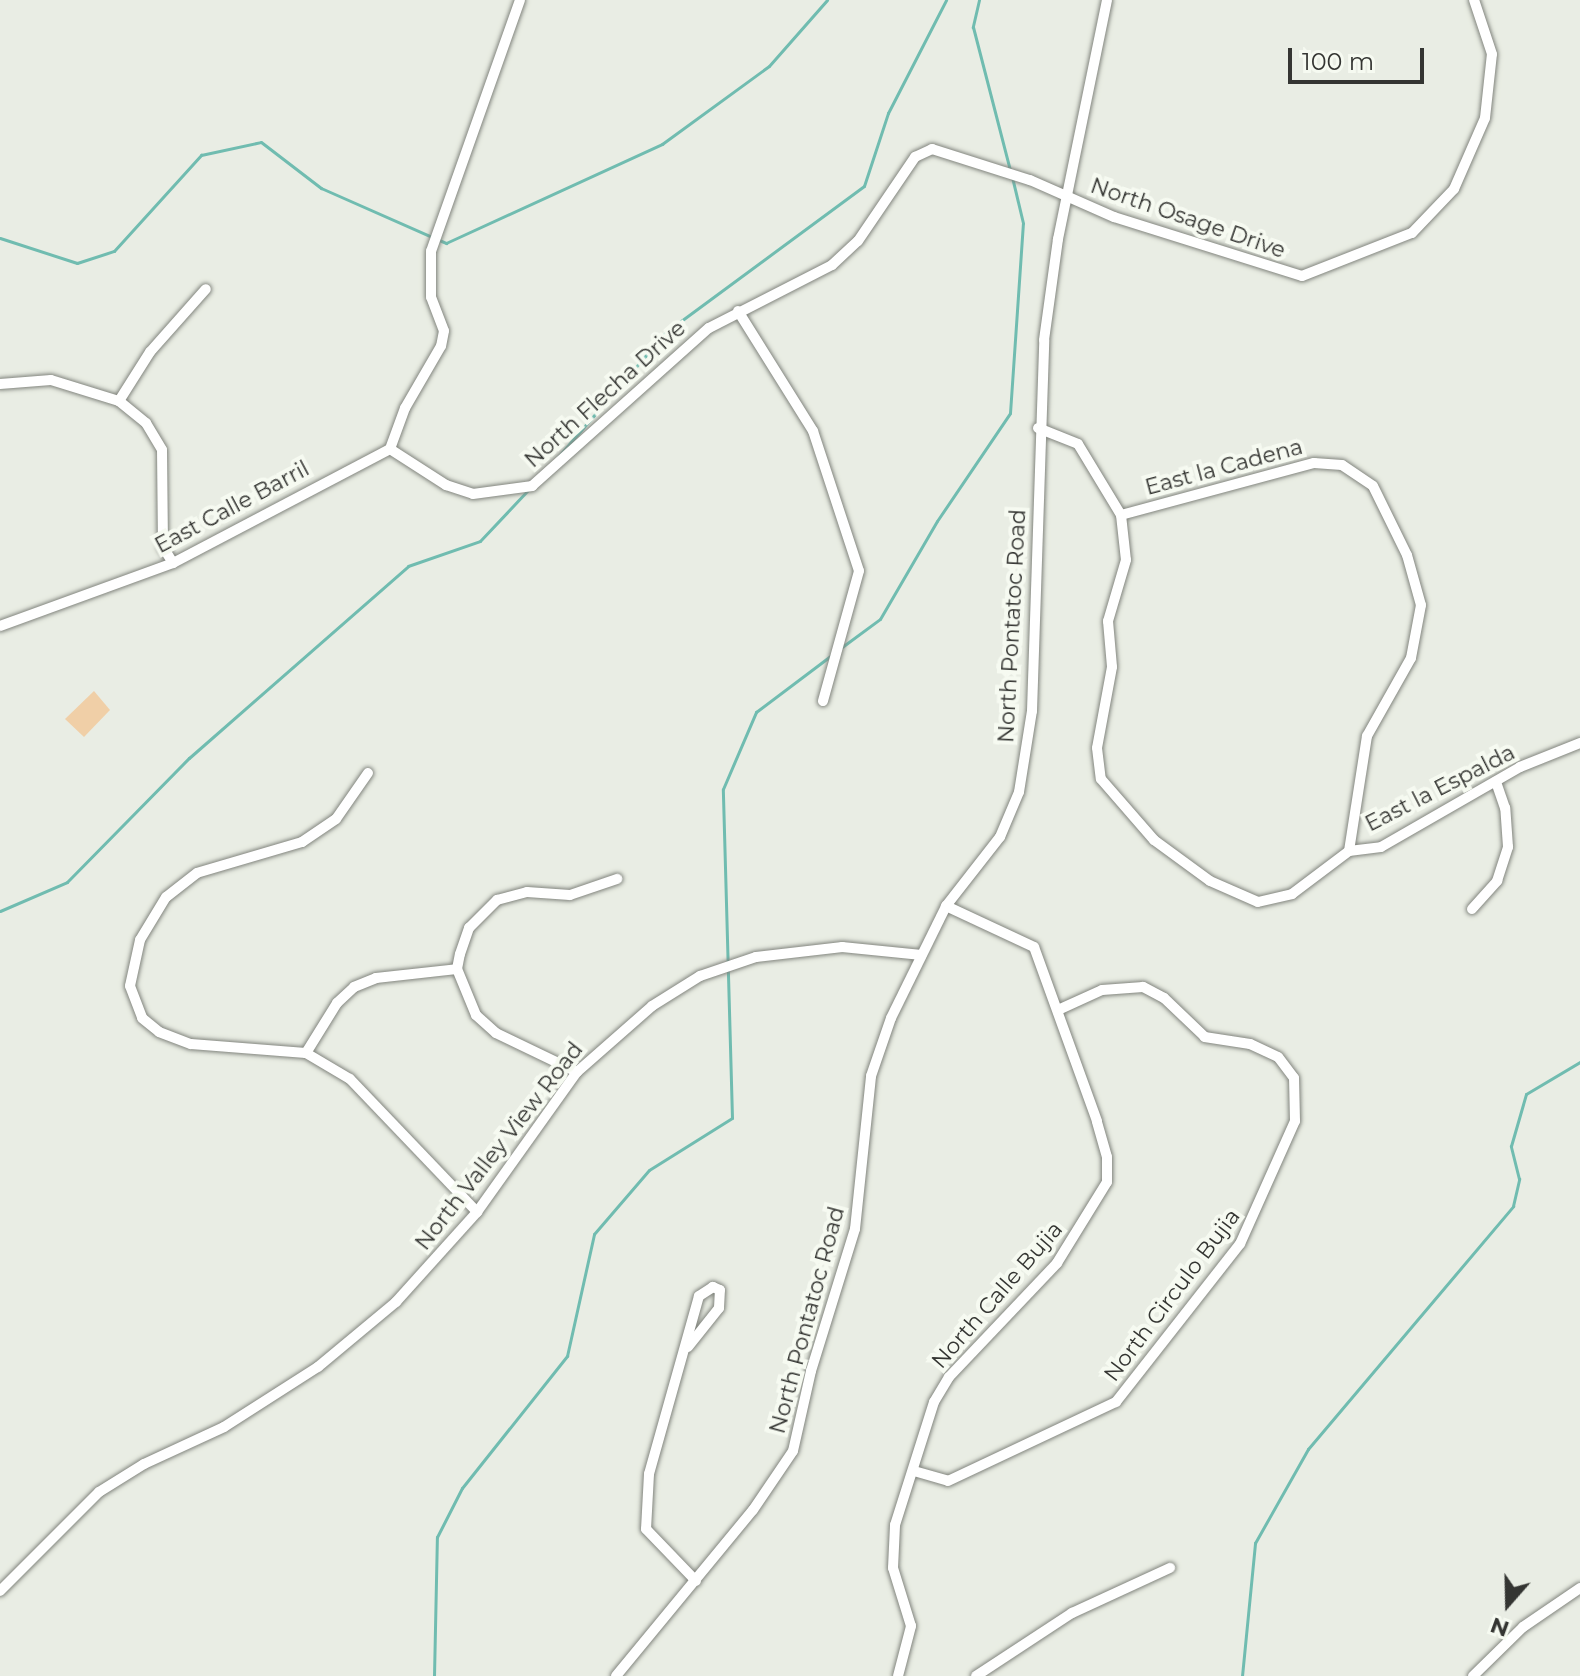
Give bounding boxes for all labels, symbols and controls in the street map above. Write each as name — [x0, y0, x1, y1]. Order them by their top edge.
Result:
scale bar — [1292, 32, 1428, 82]
text: 100 m — [1302, 47, 1374, 76]
street label: North Osage Drive — [1087, 172, 1289, 264]
street label: North Flecha Drive — [519, 315, 691, 473]
street label: East la Cadena — [1142, 433, 1306, 501]
street label: East Calle Barril — [150, 455, 314, 559]
street label: North Pontatoc Road — [993, 508, 1031, 744]
street label: East la Espalda — [1361, 739, 1519, 837]
street label: North Valley View Road — [410, 1037, 588, 1255]
street label: North Circulo Bujia — [1098, 1203, 1246, 1387]
street label: North Pontatoc Road — [764, 1204, 850, 1436]
street label: North Calle Bujia — [926, 1216, 1068, 1374]
north arrow — [1468, 1564, 1548, 1644]
text: N — [1487, 1611, 1513, 1643]

